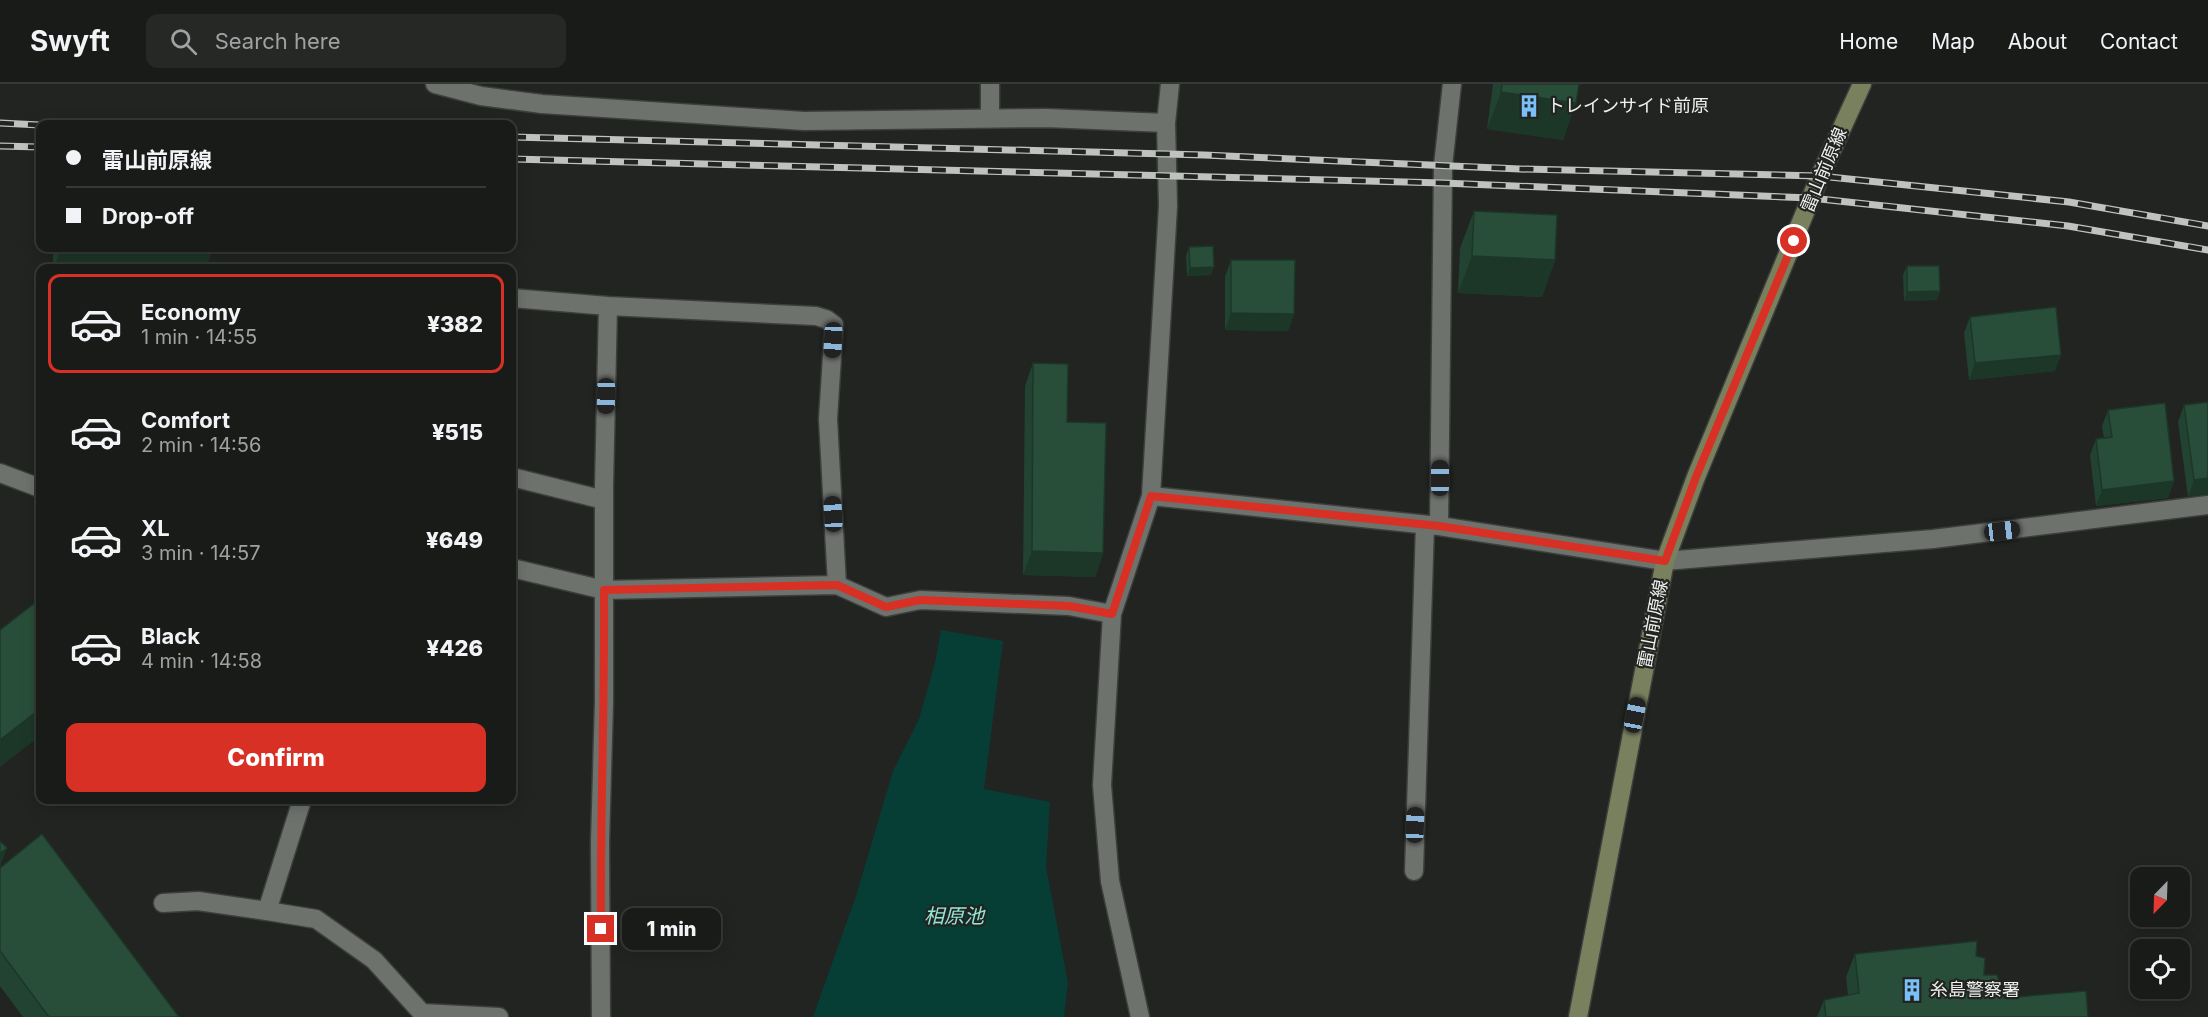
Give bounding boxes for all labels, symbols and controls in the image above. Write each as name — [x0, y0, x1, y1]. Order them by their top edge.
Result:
search box — [146, 14, 566, 68]
text: Swyft — [30, 24, 110, 58]
icon: search — [167, 25, 200, 58]
text: Search here — [215, 28, 340, 54]
text: Home — [1839, 29, 1898, 54]
text: Map — [1931, 29, 1975, 54]
text: About — [2008, 29, 2067, 54]
text: Contact — [2100, 29, 2178, 54]
building icon: トレインサイド前原 — [1516, 93, 1542, 119]
place label: トレインサイド前原 — [1547, 95, 1709, 116]
street label: 雷山前原線 — [1796, 124, 1851, 215]
text: 雷山前原線 — [102, 147, 212, 173]
text: Drop-off — [102, 203, 194, 229]
route start — [1780, 227, 1807, 254]
icon: car — [69, 297, 123, 351]
text: Economy — [141, 299, 241, 325]
text: ¥382 — [427, 311, 483, 337]
car — [823, 322, 843, 358]
text: 1 min · 14:55 — [141, 325, 257, 349]
car — [597, 378, 615, 414]
icon: car — [69, 405, 123, 459]
text: Comfort — [141, 407, 230, 433]
text: ¥515 — [432, 419, 483, 445]
text: 2 min · 14:56 — [141, 433, 261, 457]
car — [1431, 460, 1449, 496]
car — [823, 496, 843, 532]
icon: car — [69, 513, 123, 567]
text: XL — [141, 515, 170, 541]
car — [1983, 520, 2021, 542]
text: ¥649 — [426, 527, 483, 553]
text: 3 min · 14:57 — [141, 541, 260, 565]
street label: 雷山前原線 — [1634, 578, 1671, 670]
icon: car — [69, 621, 123, 675]
text: Black — [141, 623, 200, 649]
text: ¥426 — [427, 635, 483, 661]
text: 4 min · 14:58 — [141, 649, 262, 673]
car — [1623, 696, 1647, 734]
button: Confirm — [66, 723, 486, 792]
car — [1405, 807, 1425, 843]
north arrow — [2130, 867, 2190, 927]
map controls — [2130, 867, 2190, 999]
water label: 相原池 — [924, 904, 986, 928]
callout: 1 min — [622, 908, 721, 950]
route end — [587, 915, 614, 942]
text: 1 min — [646, 917, 697, 941]
button: locate — [2130, 939, 2190, 999]
building icon: 糸島警察署 — [1899, 977, 1925, 1003]
place label: 糸島警察署 — [1930, 979, 2020, 1000]

